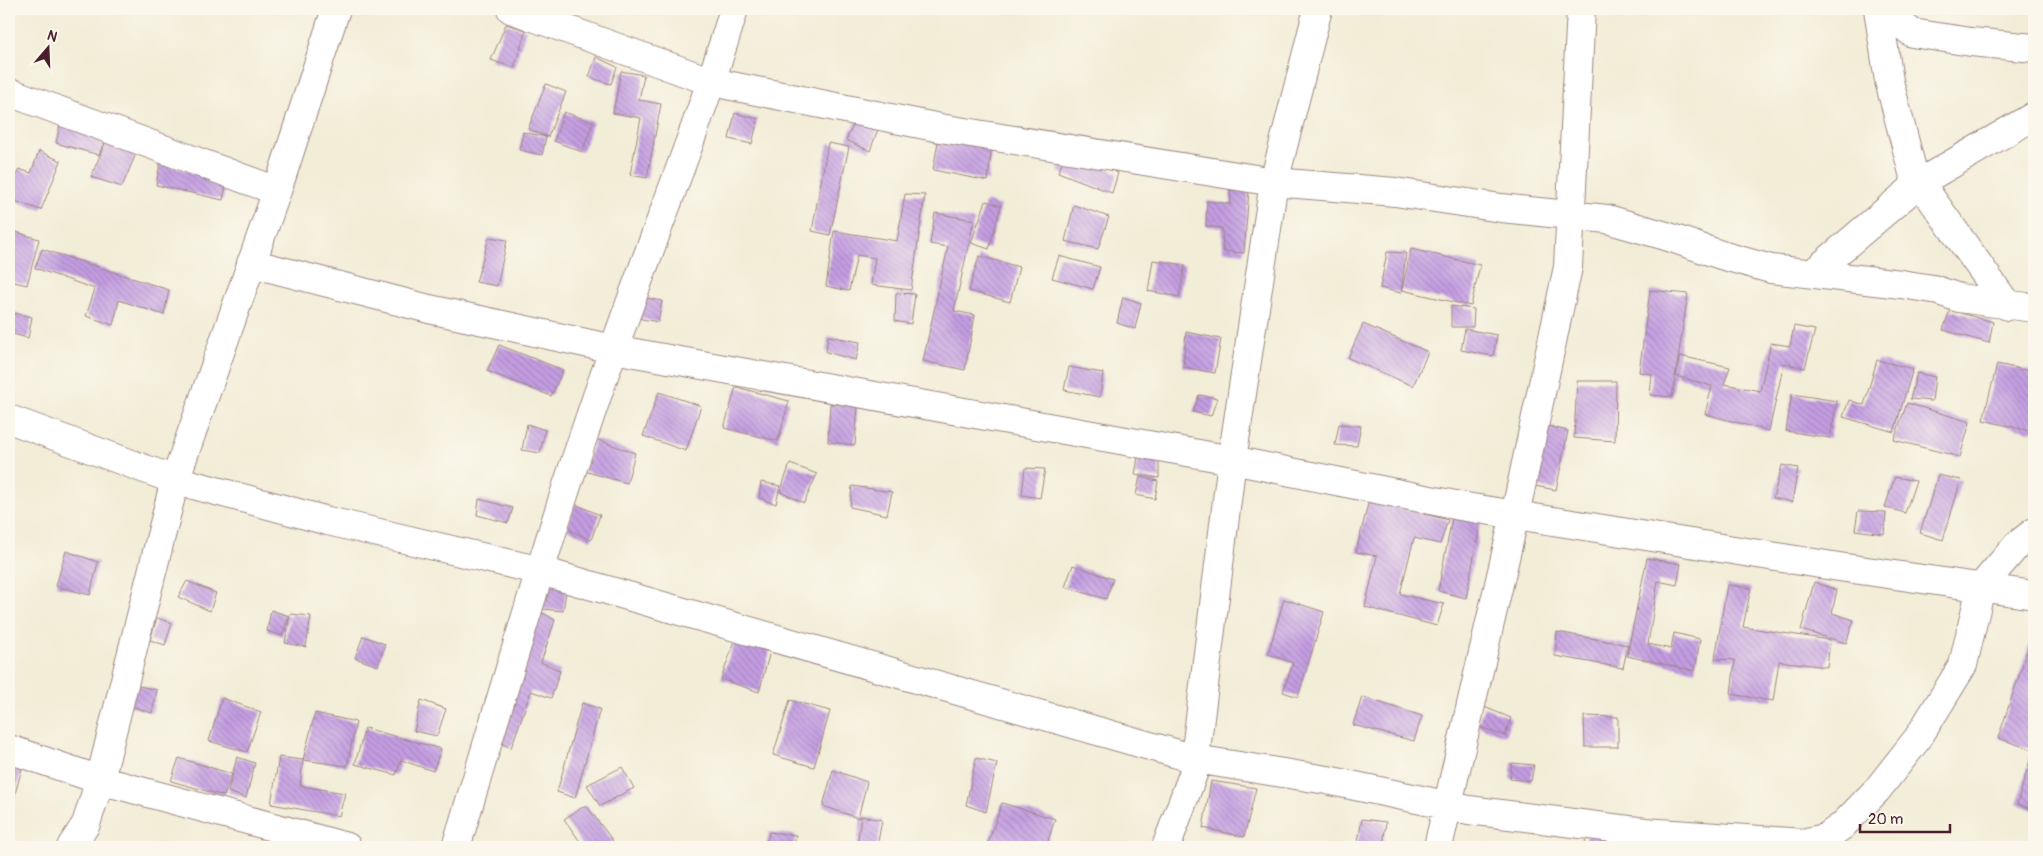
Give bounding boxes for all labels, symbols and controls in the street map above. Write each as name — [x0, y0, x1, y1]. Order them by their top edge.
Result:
north arrow — [22, 22, 72, 72]
text: N — [45, 27, 59, 46]
scale bar — [1860, 801, 1950, 833]
text: 20 m — [1868, 810, 1903, 829]

